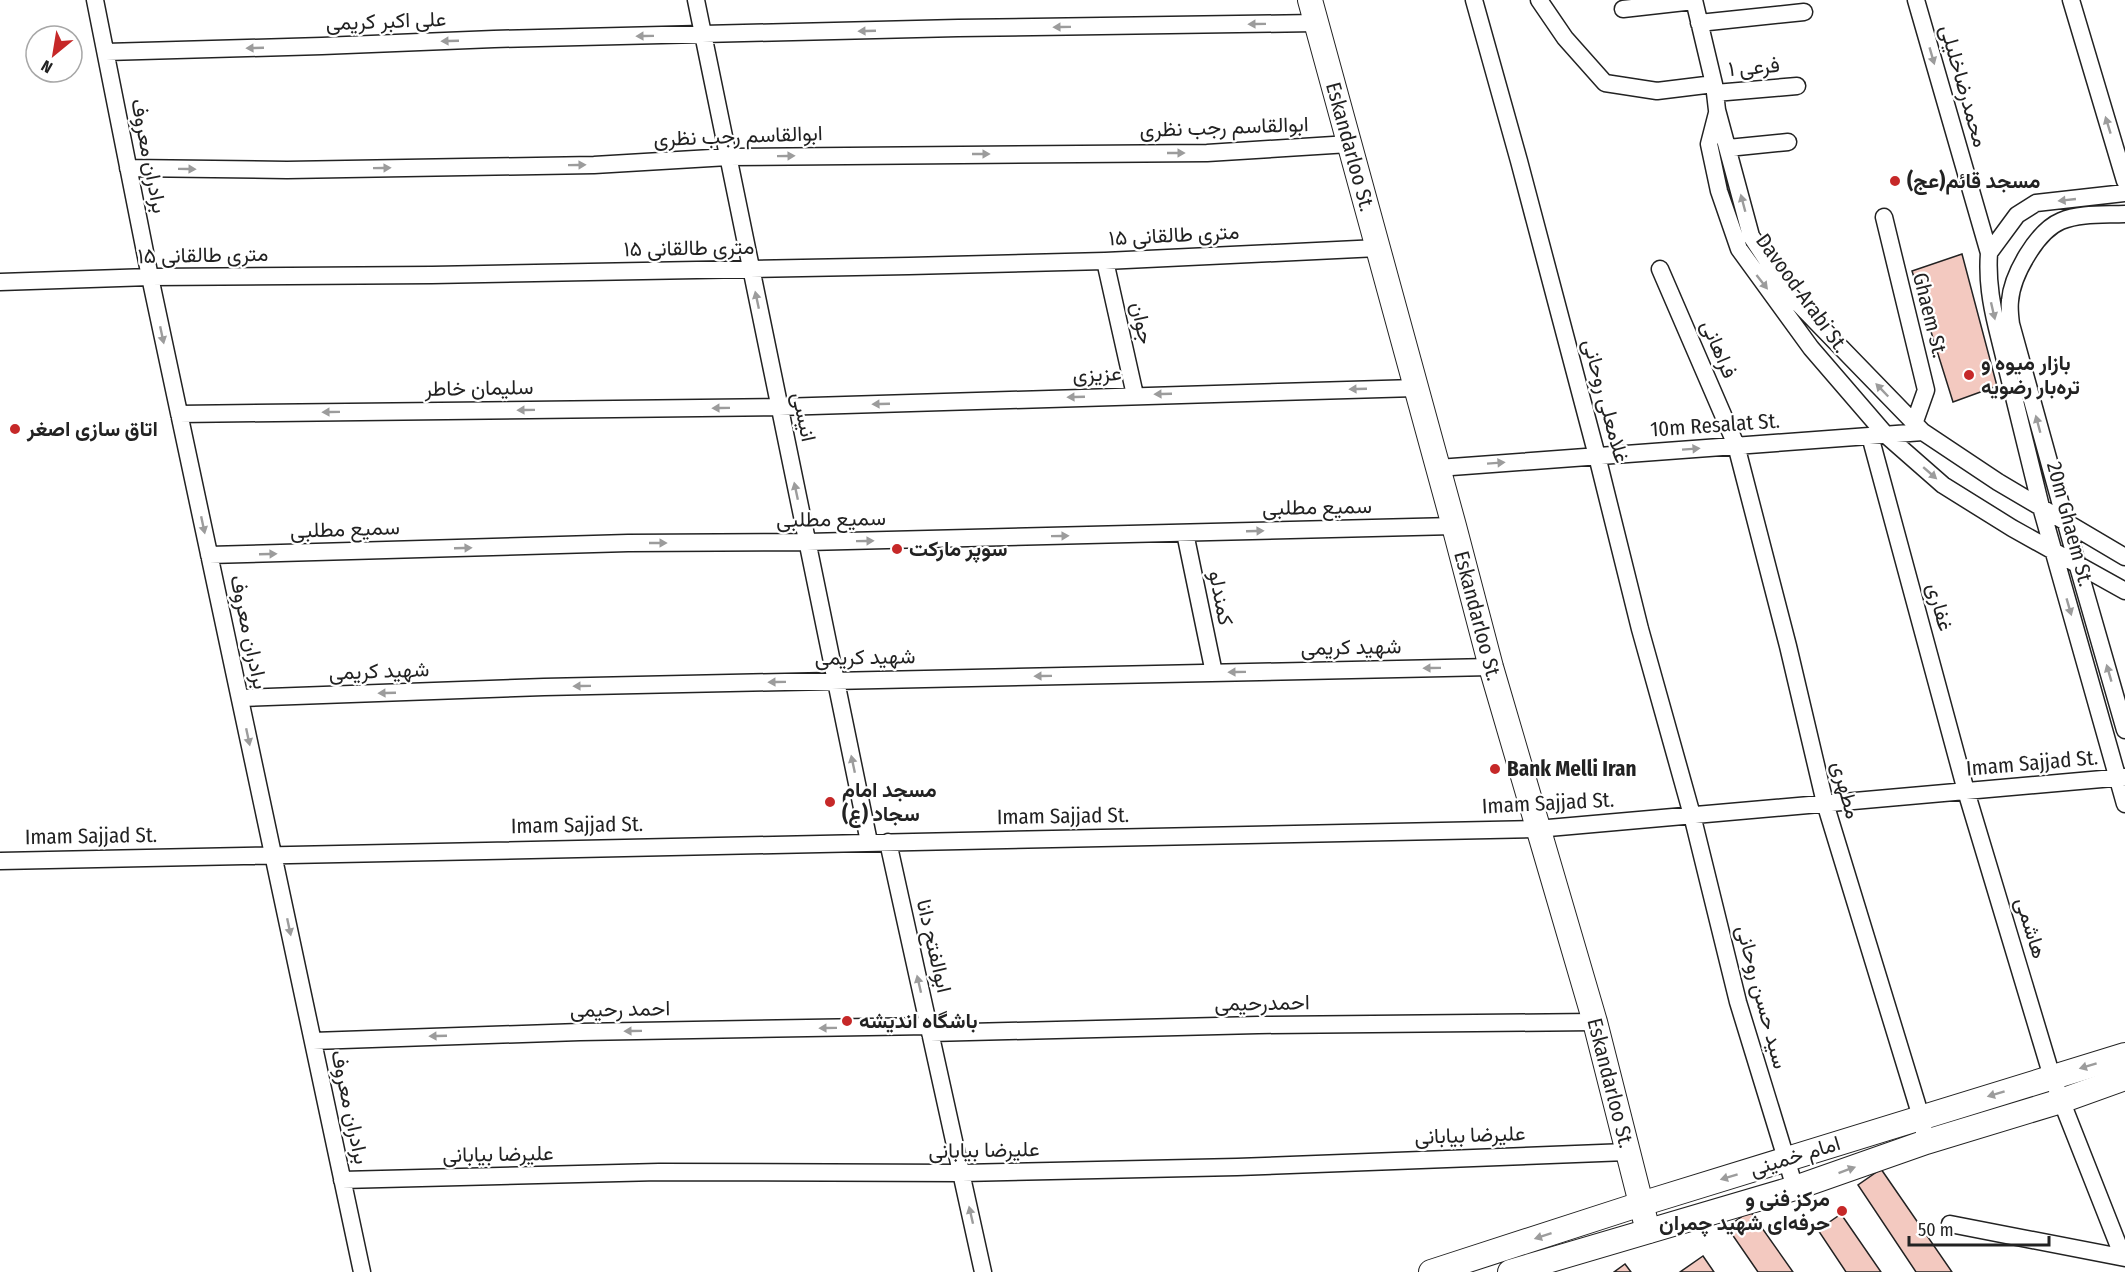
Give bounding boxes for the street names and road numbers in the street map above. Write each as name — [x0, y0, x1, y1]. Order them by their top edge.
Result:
street label: علی اکبر کریمی — [325, 6, 447, 36]
street label: محمدرضاخلیلی — [1934, 22, 1994, 150]
street label: فرعی ۱ — [1727, 52, 1781, 82]
street label: Eskandarloo St. — [1320, 79, 1380, 214]
street label: برادران معروف — [125, 97, 173, 215]
street label: ابوالقاسم رجب نظری — [1139, 111, 1309, 144]
street label: ابوالقاسم رجب نظری — [653, 120, 823, 153]
street label: ۱۵ متری طالقانی — [1108, 219, 1240, 251]
street label: Davood Arabi St. — [1750, 228, 1854, 358]
street label: ۱۵ متری طالقانی — [623, 234, 755, 262]
street label: ۱۵ متری طالقانی — [137, 241, 269, 269]
street label: Ghaem St. — [1907, 270, 1953, 360]
street label: جوان — [1125, 300, 1159, 346]
street label: فراهانی — [1695, 316, 1743, 382]
street label: غلامعلی روحانی — [1577, 336, 1635, 466]
street label: عزیزی — [1072, 360, 1122, 388]
street label: سلیمان خاطر — [423, 374, 534, 402]
street label: انیسی — [786, 390, 822, 444]
street label: 10m Resalat St. — [1649, 407, 1781, 443]
street label: 20m Ghaem St. — [2041, 459, 2099, 589]
street label: سمیع مطلبی — [1262, 493, 1372, 522]
street label: سمیع مطلبی — [776, 505, 886, 534]
street label: سمیع مطلبی — [290, 514, 400, 545]
street label: Eskandarloo St. — [1448, 548, 1507, 683]
street label: کمندلو — [1203, 569, 1239, 627]
street label: برادران معروف — [224, 573, 274, 691]
street label: غفاری — [1921, 580, 1959, 634]
street label: شهید کریمی — [1300, 633, 1402, 661]
street label: شهید کریمی — [814, 643, 916, 671]
street label: شهید کریمی — [328, 656, 430, 686]
street label: Imam Sajjad St. — [1965, 744, 2099, 782]
street label: مطهری — [1826, 758, 1866, 822]
street label: Imam Sajjad St. — [1481, 787, 1615, 819]
street label: Imam Sajjad St. — [997, 802, 1129, 830]
street label: Imam Sajjad St. — [511, 811, 643, 839]
street label: Imam Sajjad St. — [25, 822, 157, 850]
street label: هاشمی — [2009, 894, 2053, 962]
street label: ابوالفتح دانا — [910, 897, 957, 995]
street label: سید حسن روحانی — [1730, 922, 1794, 1072]
street label: احمدرحیمی — [1214, 989, 1310, 1017]
street label: احمد رحیمی — [570, 995, 670, 1023]
street label: Eskandarloo St. — [1582, 1015, 1639, 1151]
street label: برادران معروف — [325, 1048, 375, 1166]
street label: علیرضا بیابانی — [1414, 1120, 1526, 1150]
street label: امام خمینی — [1747, 1130, 1844, 1183]
street label: علیرضا بیابانی — [928, 1136, 1040, 1164]
street label: علیرضا بیابانی — [442, 1140, 554, 1168]

